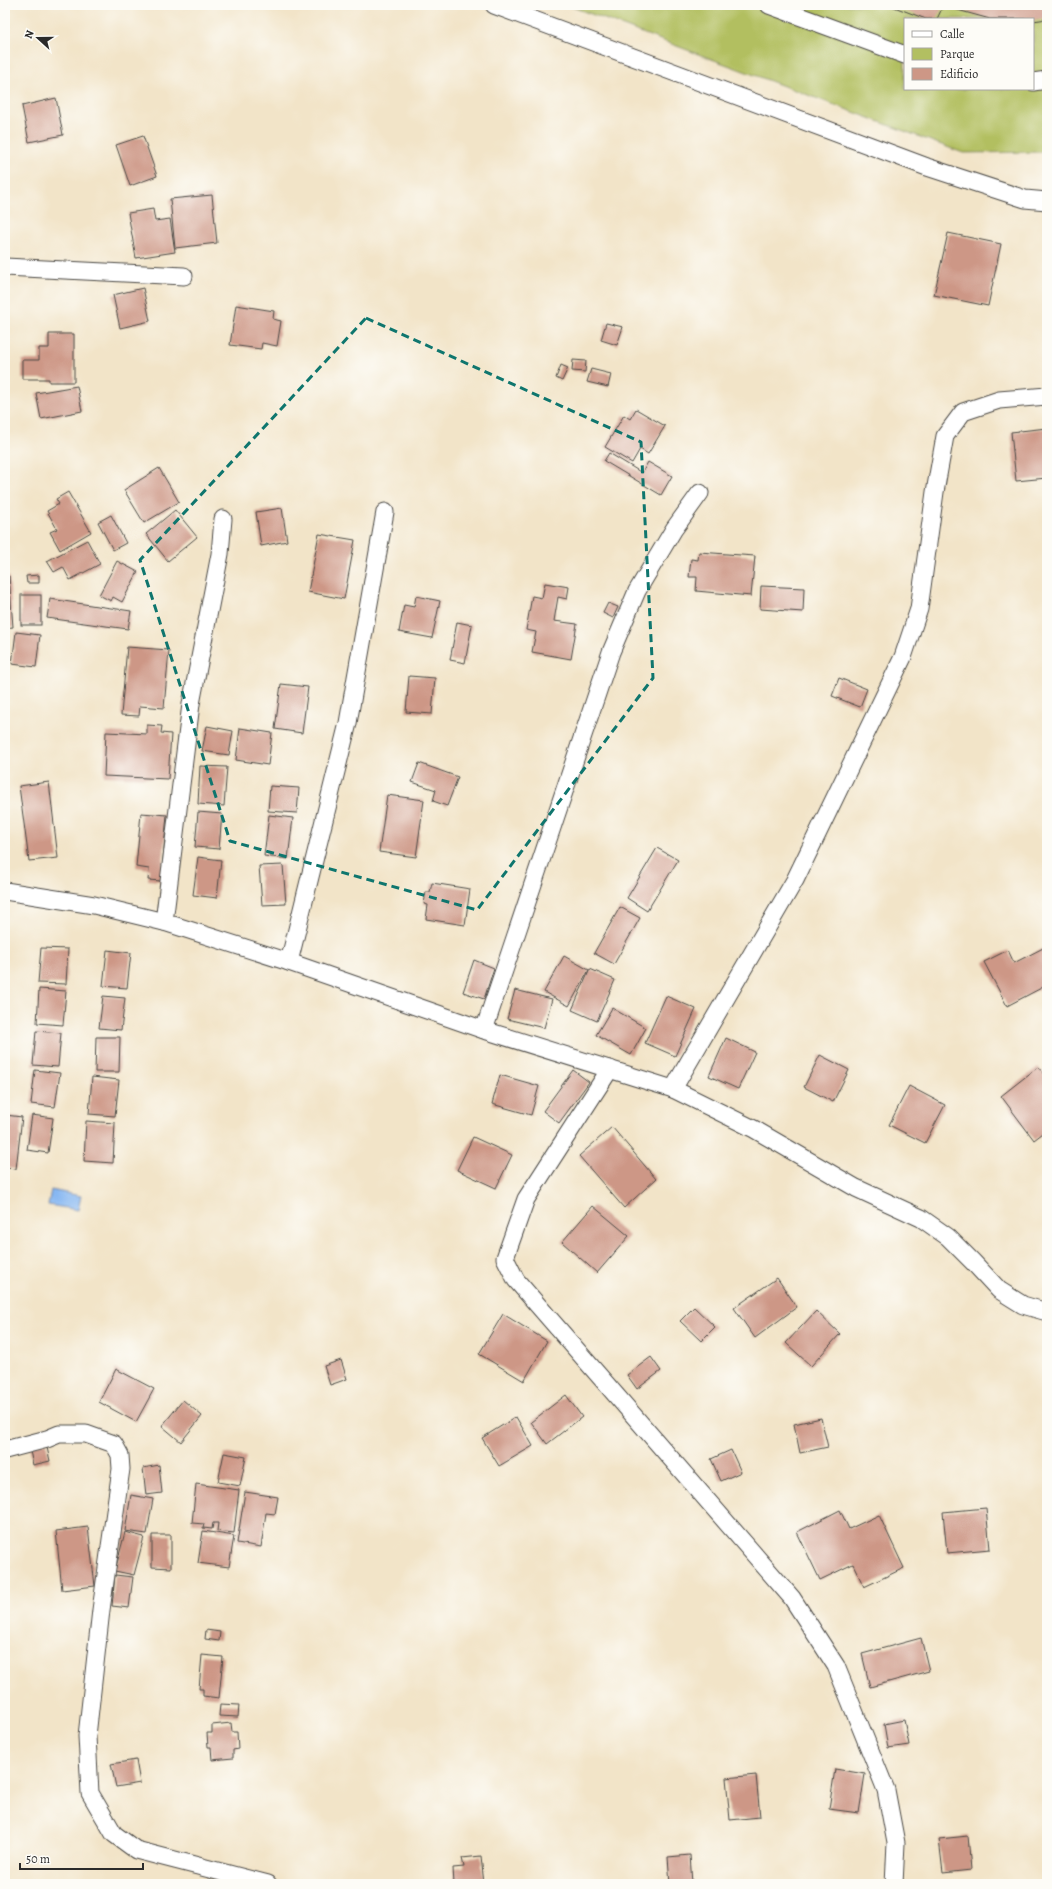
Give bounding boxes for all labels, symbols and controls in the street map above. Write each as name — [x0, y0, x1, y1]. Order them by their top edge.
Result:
north arrow — [18, 18, 58, 58]
legend — [904, 18, 1034, 90]
text: Calle — [940, 26, 964, 42]
text: N — [21, 28, 38, 41]
text: Parque — [940, 46, 975, 62]
text: Edificio — [940, 66, 978, 82]
scale bar — [20, 1845, 143, 1871]
text: 50 m — [26, 1851, 50, 1867]

